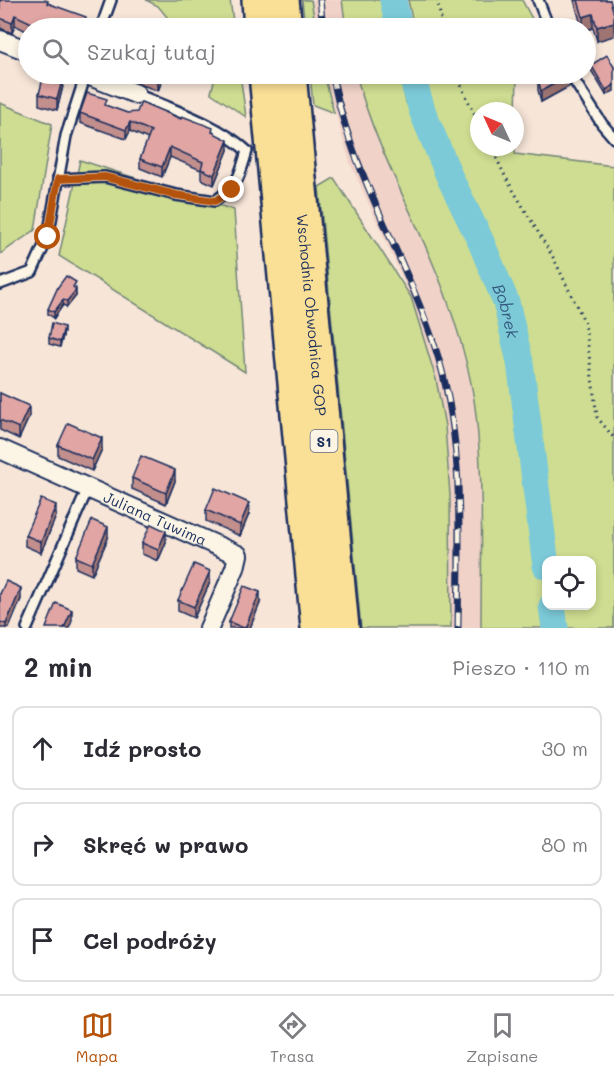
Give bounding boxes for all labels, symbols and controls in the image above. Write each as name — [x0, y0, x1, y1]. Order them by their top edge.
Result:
search box — [18, 18, 596, 84]
icon: search — [39, 35, 72, 68]
text: Szukaj tutaj — [87, 37, 216, 66]
north arrow — [470, 102, 524, 156]
route end — [218, 176, 244, 202]
street label: Wschodnia Obwodnica GOP — [292, 213, 332, 417]
route start — [34, 223, 60, 249]
water label: Bobrek — [489, 280, 525, 341]
road number: S1 — [310, 430, 338, 452]
street label: Juliana Tuwima — [101, 486, 210, 550]
map controls — [542, 556, 596, 610]
button: locate — [542, 556, 596, 610]
text: 2 min — [24, 650, 92, 684]
text: Pieszo · 110 m — [453, 654, 590, 680]
icon: ahead — [26, 732, 59, 765]
text: Idź prosto — [83, 734, 201, 763]
text: 30 m — [542, 735, 588, 761]
icon: right — [26, 828, 59, 861]
text: Skręć w prawo — [83, 830, 248, 859]
text: 80 m — [541, 831, 588, 857]
icon: arrive — [26, 924, 59, 957]
text: Cel podróży — [83, 926, 217, 955]
tab: Mapa — [76, 1009, 118, 1066]
tab: Trasa — [270, 1009, 315, 1066]
tab: Zapisane — [466, 1009, 538, 1066]

